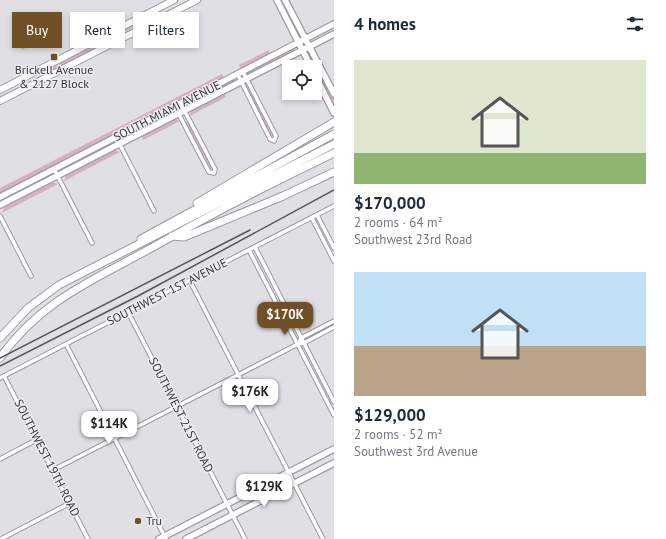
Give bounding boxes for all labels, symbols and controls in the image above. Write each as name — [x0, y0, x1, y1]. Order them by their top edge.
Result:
chip: Buy — [12, 12, 62, 48]
chip: Rent — [70, 12, 125, 48]
chip: Filters — [133, 12, 199, 48]
text: 4 homes — [354, 13, 416, 35]
icon: filters — [624, 13, 646, 35]
marker: Brickell Avenue & 2127 Block — [49, 52, 59, 62]
map controls — [282, 60, 322, 100]
button: locate — [282, 60, 322, 100]
place label: Brickell Avenue & 2127 Block — [15, 62, 93, 91]
street label: SOUTH MIAMI AVENUE — [111, 77, 223, 144]
icon: home — [464, 86, 536, 158]
text: $170,000 — [354, 192, 426, 214]
text: 2 rooms · 64 m² — [354, 214, 443, 231]
text: Southwest 23rd Road — [354, 231, 472, 248]
street label: SOUTHWEST 1ST AVENUE — [104, 255, 230, 328]
icon: home — [464, 298, 536, 370]
pin: $170K — [257, 302, 313, 336]
text: $170K — [266, 306, 304, 323]
street label: SOUTHWEST 21ST ROAD — [146, 355, 217, 475]
pin: $176K — [222, 379, 278, 413]
text: $176K — [231, 383, 269, 400]
street label: SOUTHWEST 19TH ROAD — [11, 397, 84, 519]
text: $129,000 — [354, 404, 426, 426]
pin: $114K — [81, 411, 137, 445]
text: $114K — [90, 415, 128, 432]
text: 2 rooms · 52 m² — [354, 426, 443, 443]
text: Southwest 3rd Avenue — [354, 443, 478, 460]
pin: $129K — [236, 474, 292, 508]
text: $129K — [245, 478, 283, 495]
place label: Tru — [146, 513, 162, 528]
marker: Tru — [133, 516, 143, 526]

